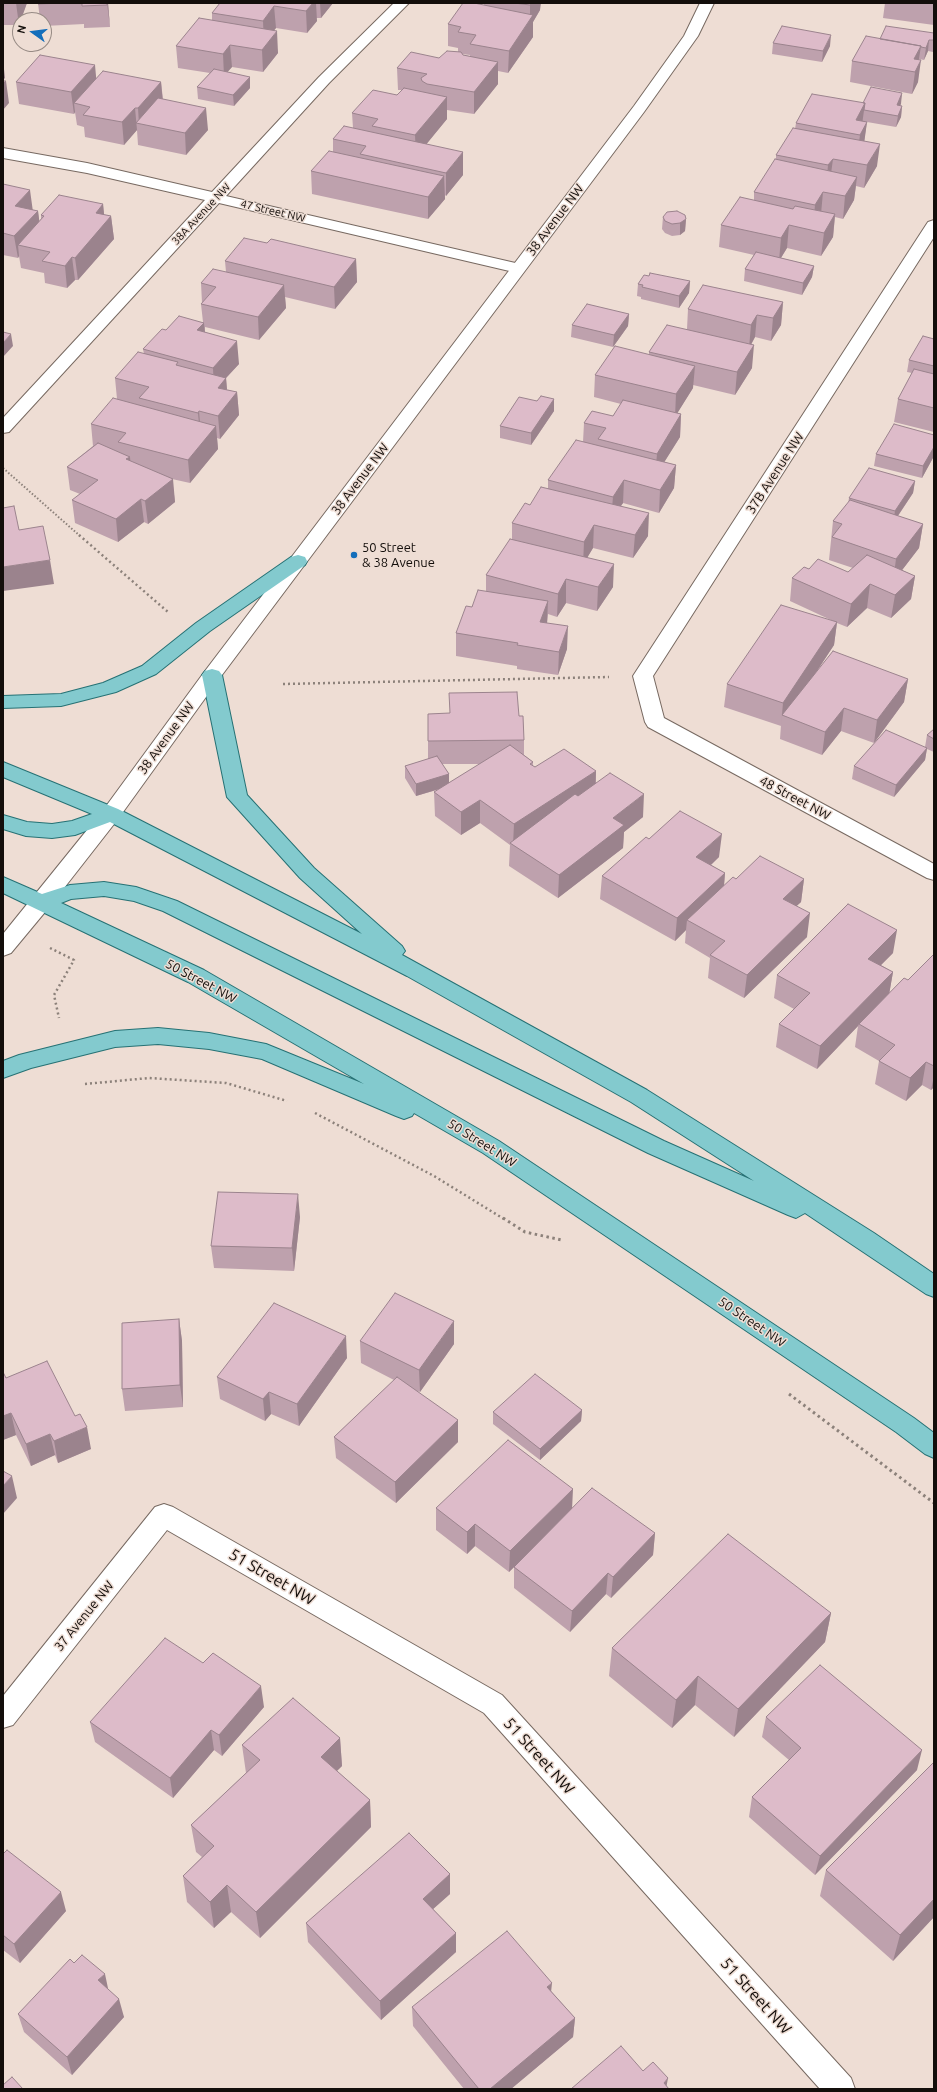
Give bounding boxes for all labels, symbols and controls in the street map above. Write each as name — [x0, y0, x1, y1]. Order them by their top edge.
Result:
north arrow — [12, 12, 52, 52]
text: N — [15, 24, 28, 35]
street label: 38A Avenue NW — [169, 180, 233, 248]
street label: 38 Avenue NW — [523, 181, 587, 259]
street label: 47 Street NW — [239, 197, 307, 225]
street label: 37B Avenue NW — [743, 429, 807, 517]
street label: 38 Avenue NW — [328, 440, 392, 518]
place label: 50 Street & 38 Avenue — [362, 540, 435, 571]
marker: 50 Street & 38 Avenue — [349, 550, 359, 560]
street label: 38 Avenue NW — [135, 699, 197, 777]
street label: 48 Street NW — [757, 773, 833, 823]
street label: 50 Street NW — [163, 956, 239, 1006]
street label: 50 Street NW — [445, 1116, 519, 1170]
street label: 50 Street NW — [715, 1294, 789, 1350]
street label: 51 Street NW — [226, 1545, 318, 1609]
street label: 37 Avenue NW — [51, 1578, 117, 1654]
street label: 51 Street NW — [500, 1714, 578, 1798]
street label: 51 Street NW — [717, 1954, 795, 2038]

